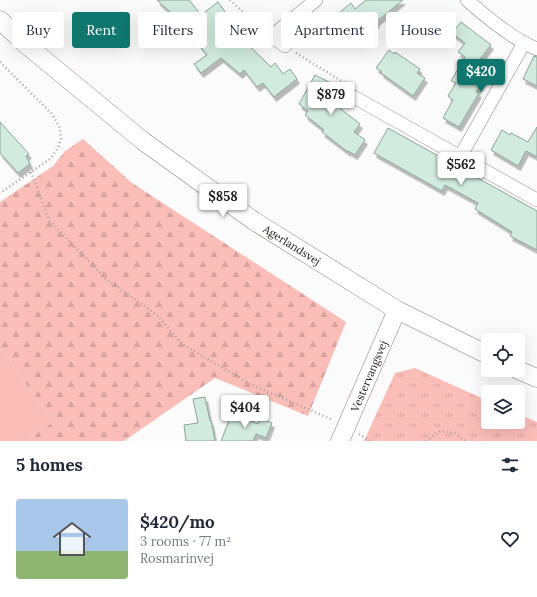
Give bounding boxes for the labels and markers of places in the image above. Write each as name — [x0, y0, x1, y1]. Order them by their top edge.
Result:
pin: $420 — [457, 59, 505, 93]
pin: $879 — [307, 82, 355, 116]
pin: $562 — [437, 152, 485, 186]
pin: $858 — [199, 184, 247, 218]
pin: $404 — [221, 395, 269, 429]

